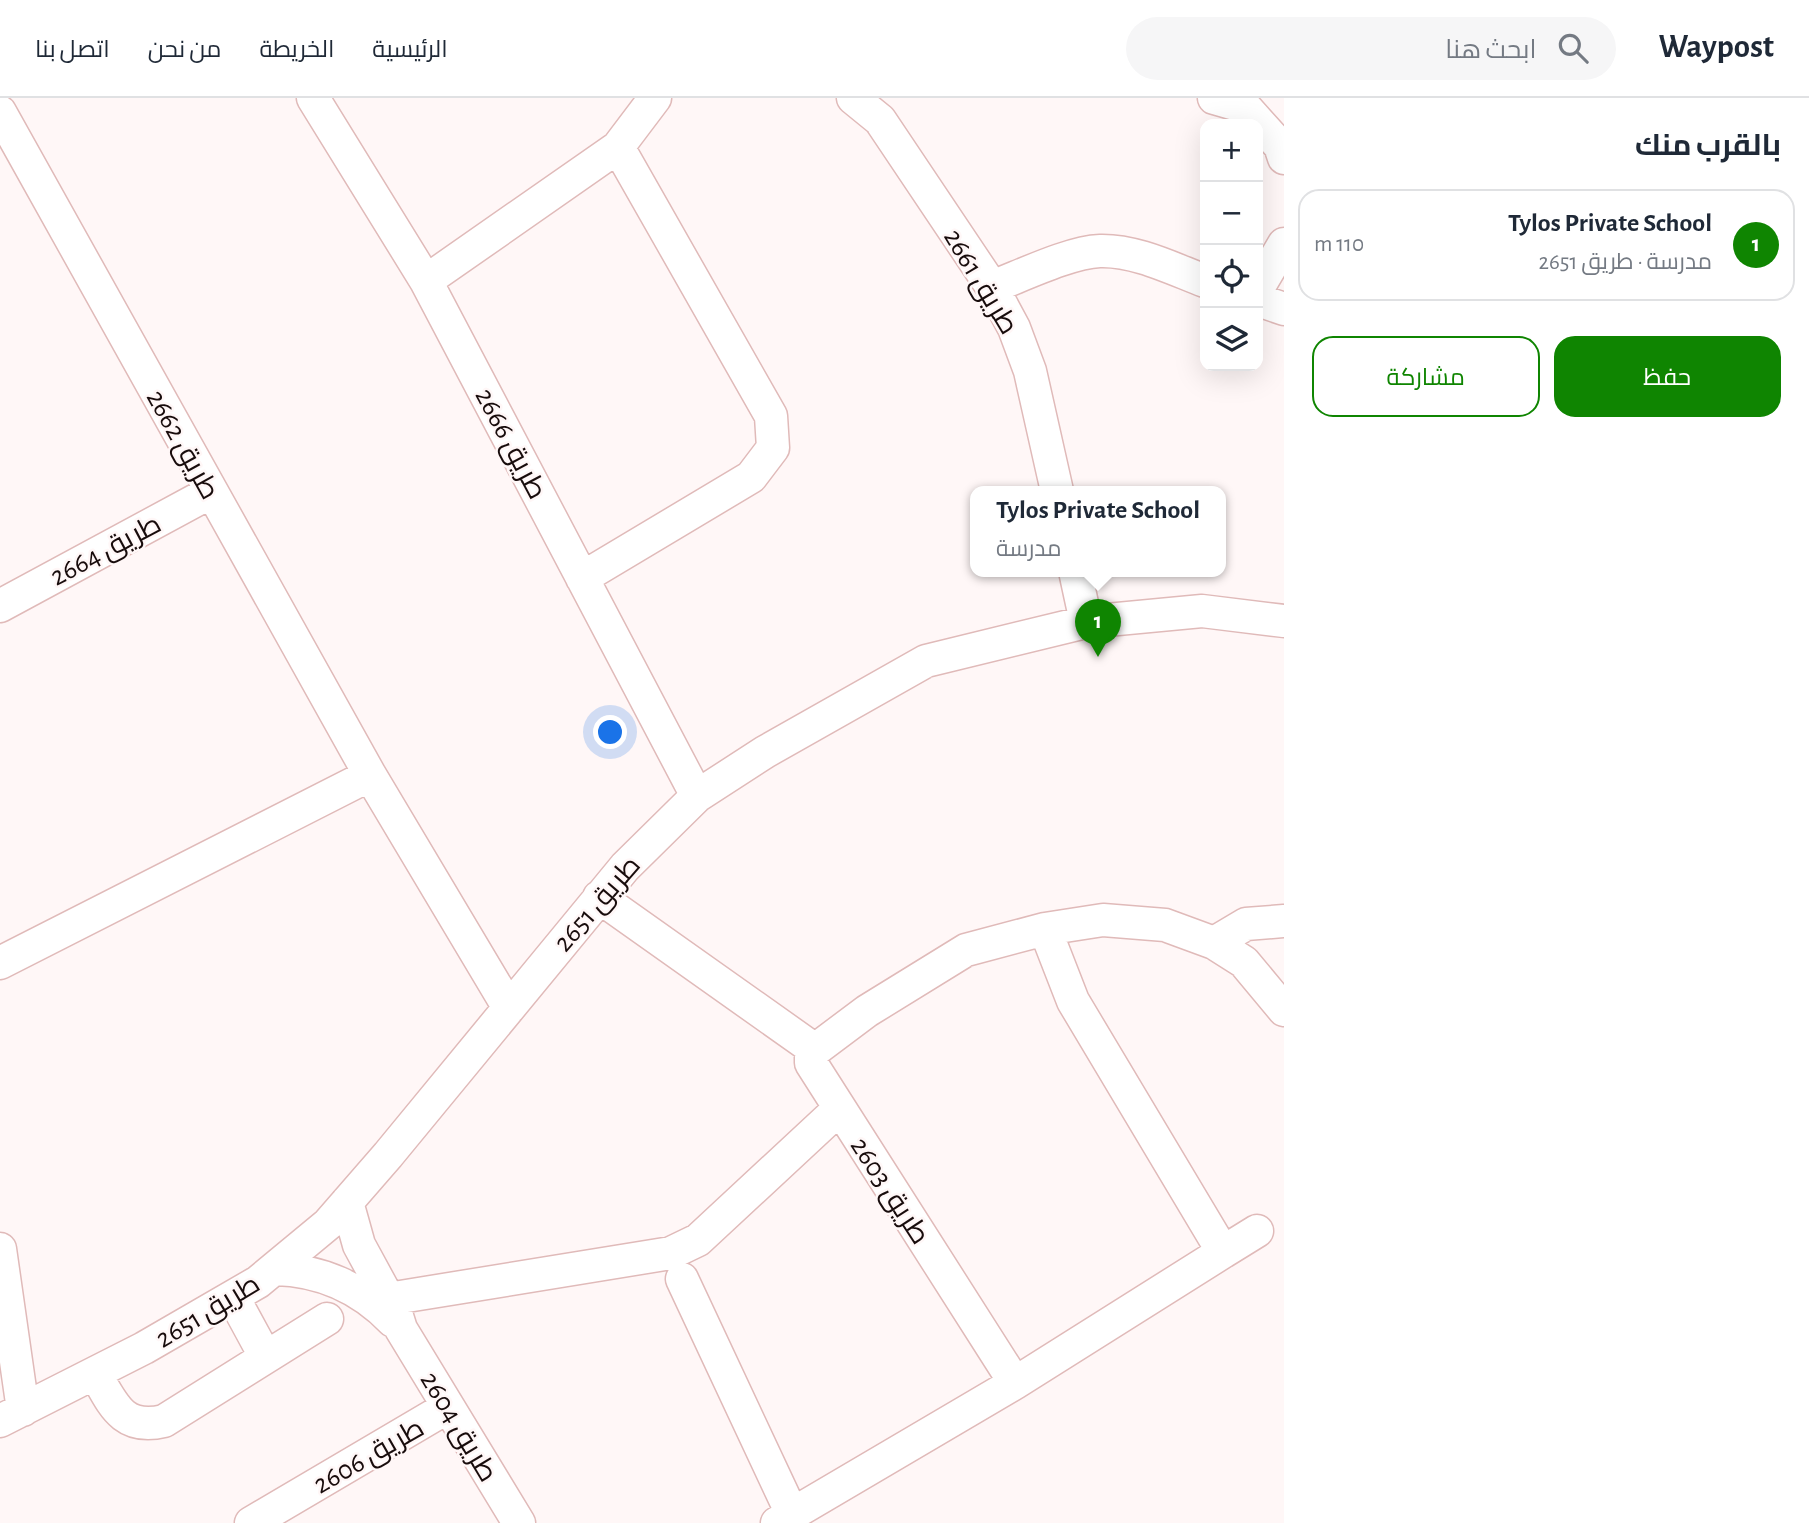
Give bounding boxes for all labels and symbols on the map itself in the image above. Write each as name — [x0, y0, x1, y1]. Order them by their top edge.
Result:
street label: طريق 2661 — [937, 225, 1022, 340]
street label: طريق 2666 — [469, 384, 551, 504]
street label: طريق 2662 — [140, 386, 224, 505]
street label: طريق 2664 — [46, 510, 166, 592]
pin: 1 — [1075, 599, 1121, 657]
your location — [593, 715, 627, 749]
street label: طريق 2651 — [549, 851, 647, 958]
street label: طريق 2603 — [844, 1133, 934, 1250]
street label: طريق 2651 — [151, 1270, 265, 1354]
street label: طريق 2604 — [414, 1367, 502, 1487]
street label: طريق 2606 — [309, 1414, 430, 1500]

